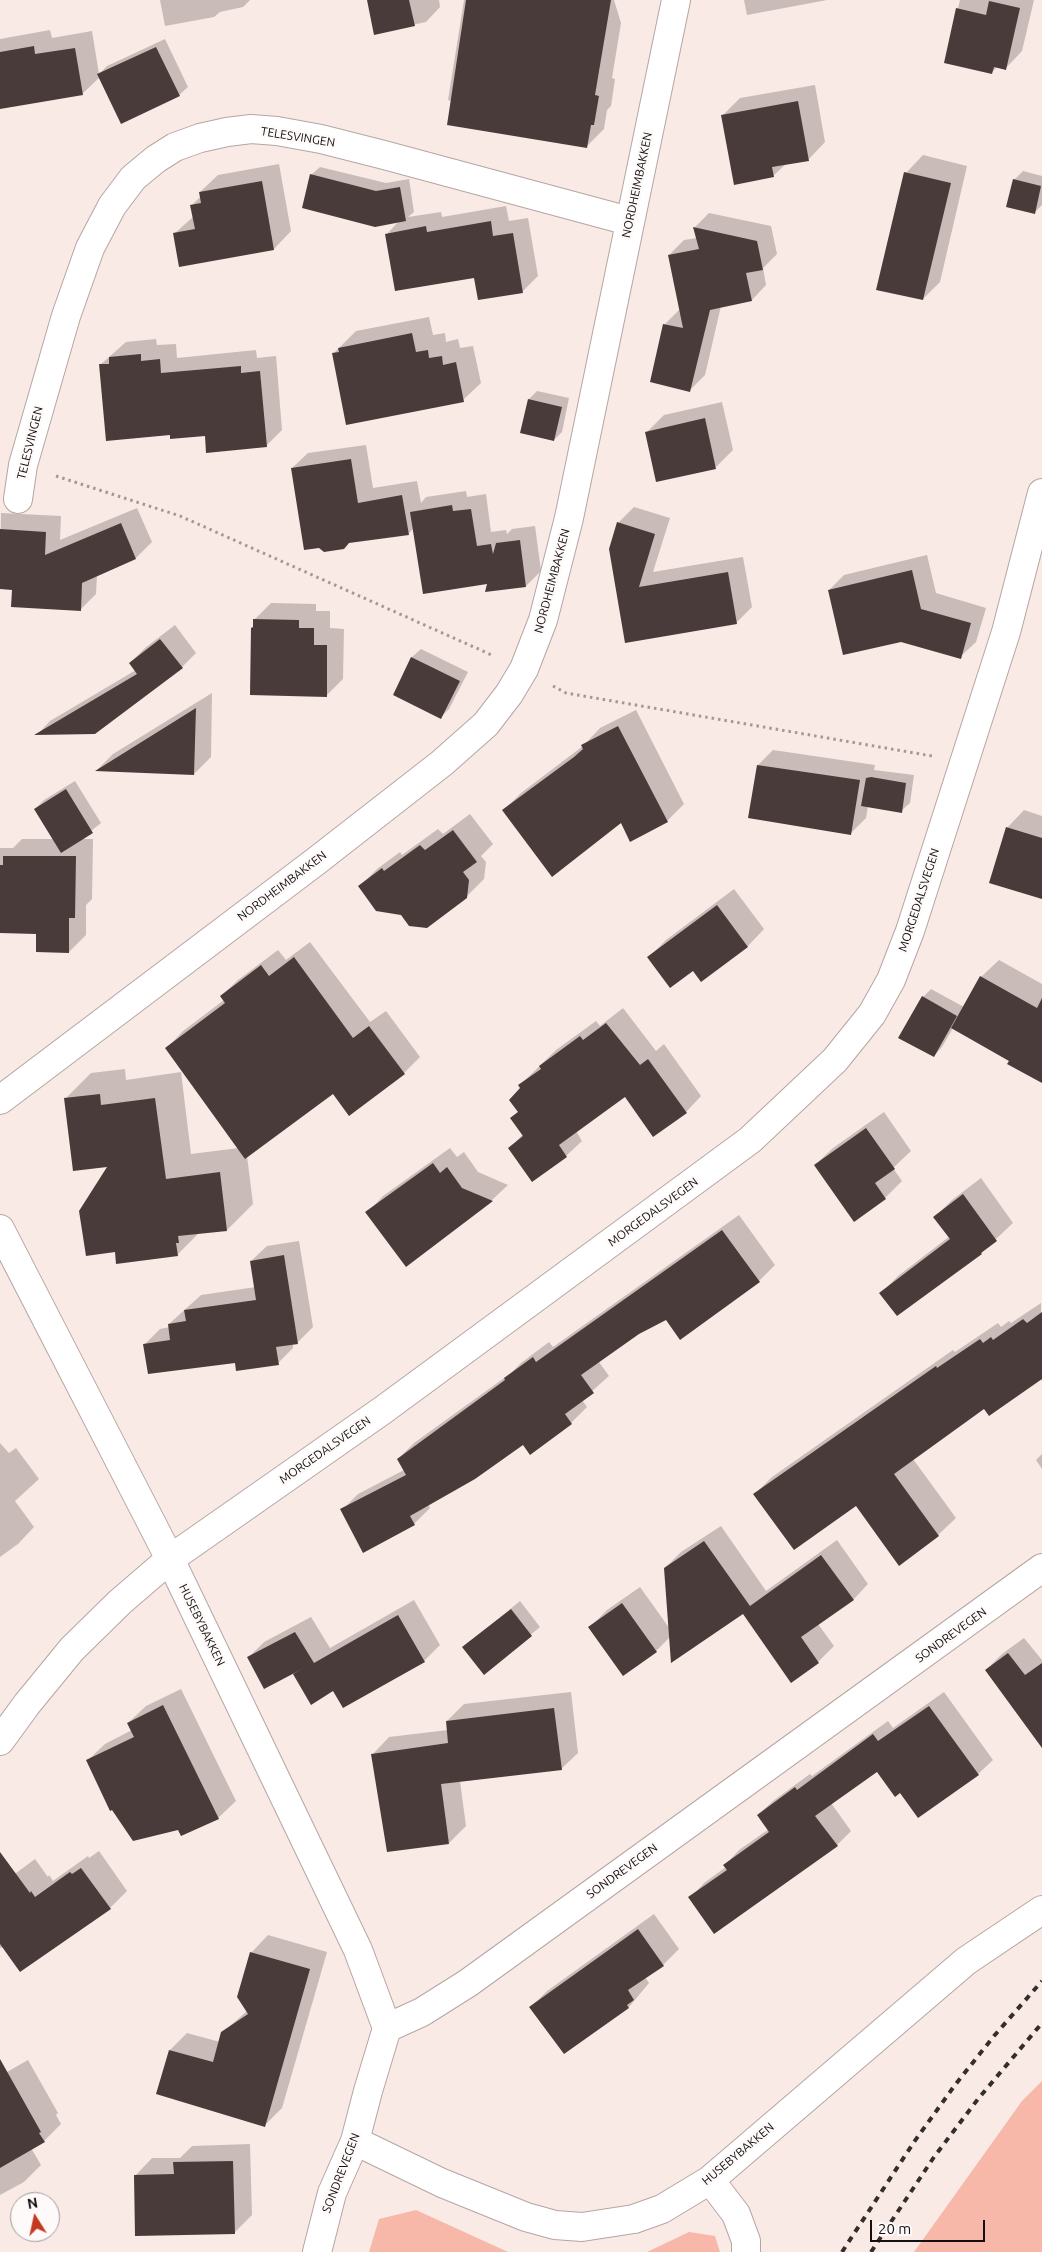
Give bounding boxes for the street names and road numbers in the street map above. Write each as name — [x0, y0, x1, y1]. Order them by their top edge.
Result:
street label: TELESVINGEN — [260, 124, 336, 150]
street label: NORDHEIMBAKKEN — [619, 131, 655, 239]
street label: TELESVINGEN — [14, 405, 46, 481]
street label: NORDHEIMBAKKEN — [531, 527, 573, 635]
street label: MORGEDALSVEGEN — [895, 846, 943, 954]
street label: NORDHEIMBAKKEN — [235, 848, 329, 924]
street label: MORGEDALSVEGEN — [605, 1174, 701, 1250]
street label: MORGEDALSVEGEN — [277, 1413, 373, 1487]
street label: HUSEBYBAKKEN — [176, 1582, 228, 1668]
street label: SONDREVEGEN — [913, 1604, 989, 1666]
street label: SONDREVEGEN — [584, 1840, 660, 1902]
street label: HUSEBYBAKKEN — [699, 2120, 777, 2188]
street label: SONDREVEGEN — [319, 2131, 363, 2215]

